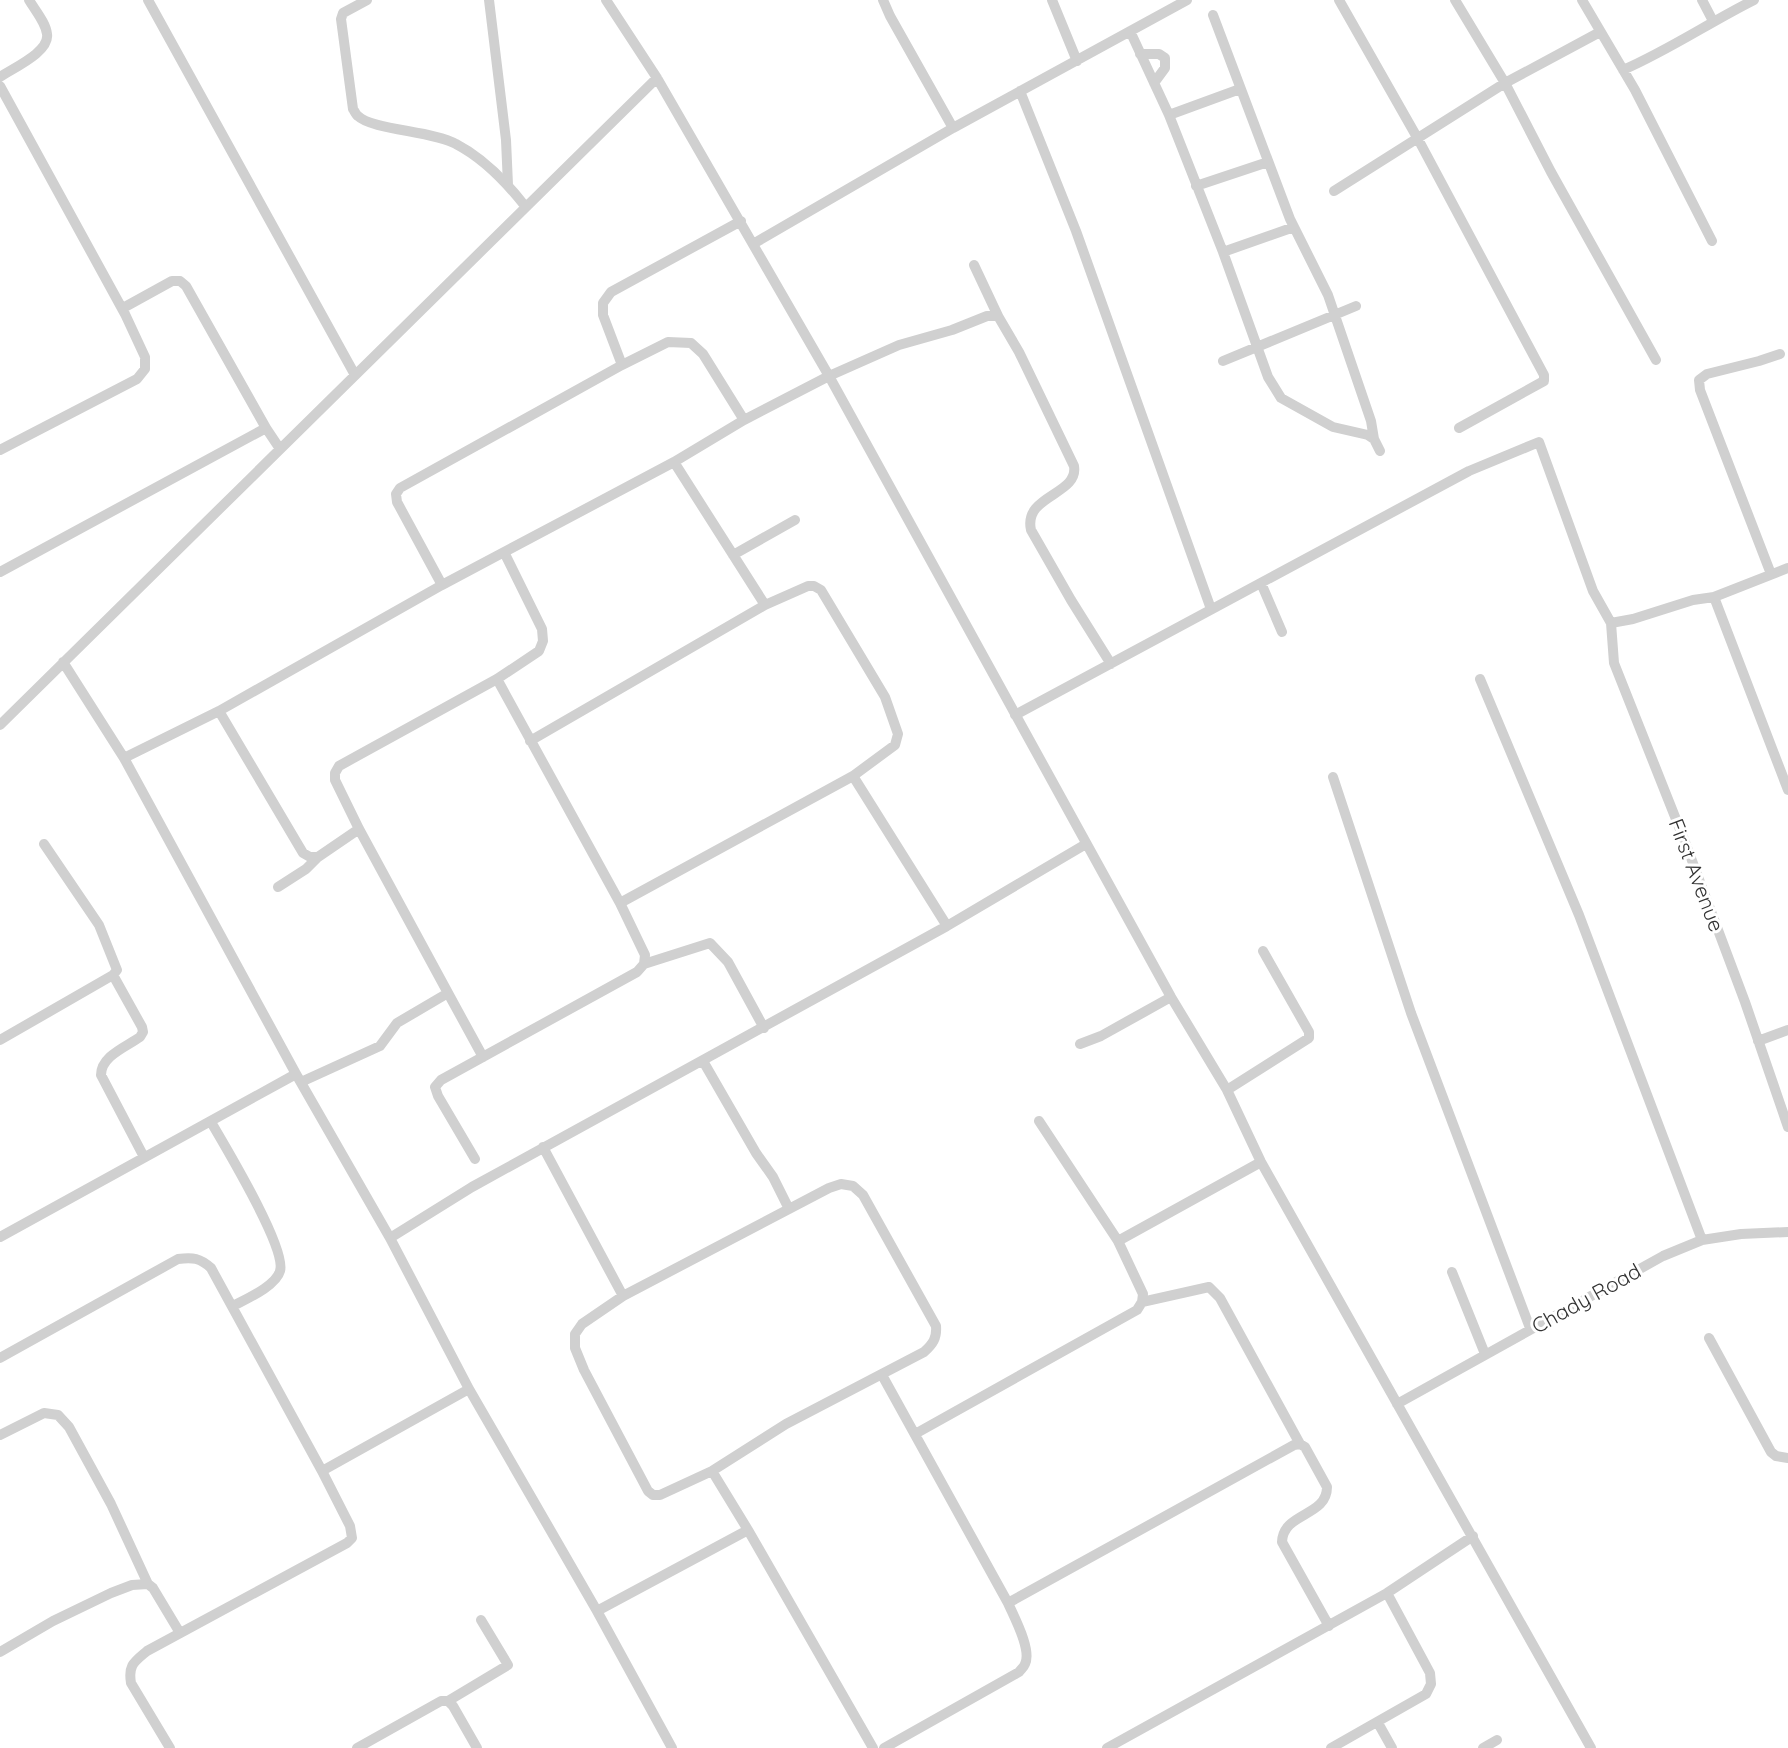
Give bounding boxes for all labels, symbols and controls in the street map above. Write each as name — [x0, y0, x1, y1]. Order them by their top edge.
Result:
street label: First Avenue — [1664, 815, 1730, 935]
street label: Chady Road — [1527, 1257, 1645, 1339]

